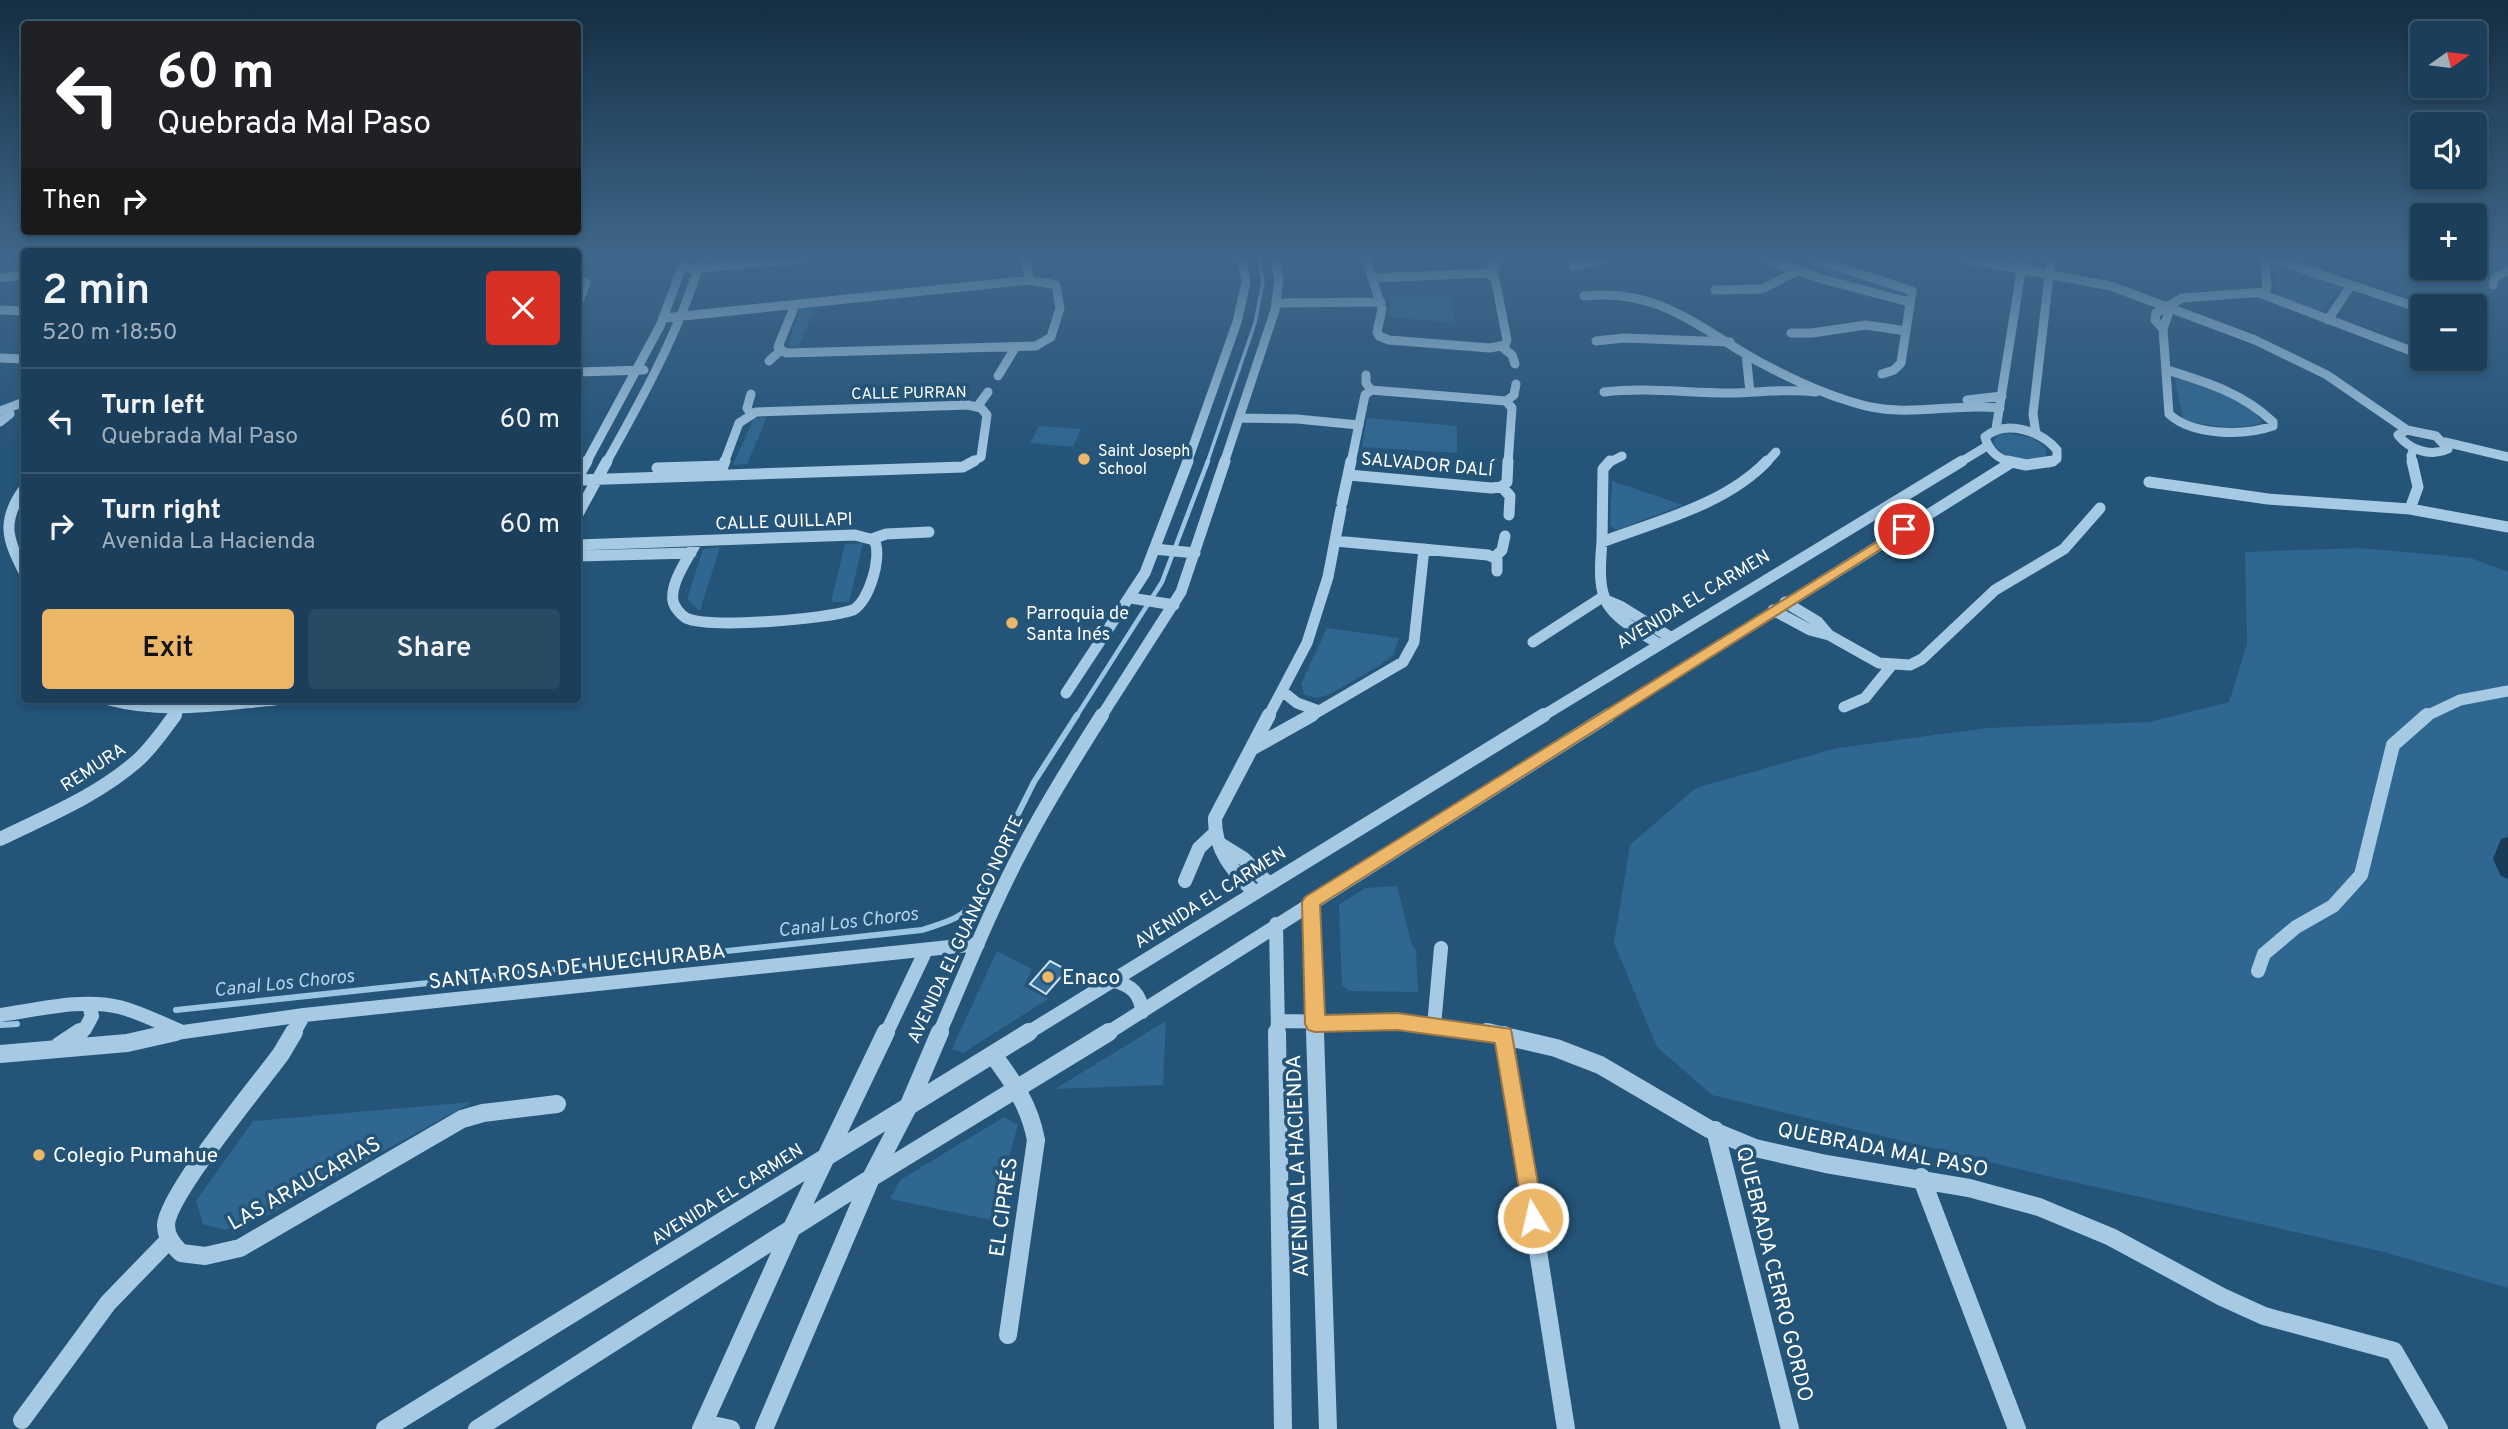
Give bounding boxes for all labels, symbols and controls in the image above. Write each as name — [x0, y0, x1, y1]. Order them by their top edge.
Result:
north arrow — [2410, 21, 2487, 98]
map controls — [2410, 21, 2487, 371]
text: 60 m — [157, 44, 275, 106]
icon: left — [42, 49, 133, 140]
text: Quebrada Mal Paso — [157, 105, 431, 145]
button: sound — [2410, 112, 2487, 189]
icon: right — [115, 182, 153, 220]
text: Then — [42, 185, 101, 218]
button: + — [2410, 203, 2487, 280]
text: 2 min — [42, 266, 150, 319]
button: close — [486, 271, 560, 345]
button: − — [2410, 294, 2487, 371]
text: 520 m · 18:50 — [42, 319, 178, 348]
street label: CALLE PURRAN — [851, 383, 967, 405]
text: Turn left — [101, 390, 205, 423]
icon: left — [42, 402, 80, 440]
text: 60 m — [500, 404, 560, 437]
text: Quebrada Mal Paso — [101, 423, 298, 452]
place label: Saint Joseph School — [1098, 442, 1190, 480]
street label: SALVADOR DALÍ — [1360, 446, 1496, 483]
marker: Saint Joseph School — [1076, 451, 1092, 467]
text: Turn right — [101, 495, 221, 528]
pin — [1874, 499, 1934, 559]
icon: right — [42, 507, 80, 545]
text: 60 m — [500, 509, 560, 542]
street label: CALLE QUILLAPI — [715, 509, 853, 536]
icon: arrive — [1885, 510, 1923, 548]
text: Avenida La Hacienda — [101, 528, 315, 557]
street label: AVENIDA EL CARMEN — [1613, 545, 1775, 655]
place label: Parroquia de Santa Inés — [1026, 603, 1129, 647]
button: Exit — [42, 609, 294, 689]
button: Share — [308, 609, 560, 689]
marker: Parroquia de Santa Inés — [1004, 615, 1020, 631]
street label: REMURA — [57, 739, 131, 798]
street label: AVENIDA EL GUANACO NORTE — [903, 812, 1029, 1047]
street label: AVENIDA EL CARMEN — [1130, 842, 1291, 954]
water label: Canal Los Choros — [777, 902, 920, 943]
street label: SANTA ROSA DE HUECHURABA — [427, 938, 727, 997]
water label: Canal Los Choros — [213, 965, 356, 1003]
place label: Enaco — [1062, 965, 1120, 992]
marker: Enaco — [1040, 969, 1056, 985]
street label: AVENIDA LA HACIENDA — [1281, 1054, 1316, 1278]
street label: QUEBRADA MAL PASO — [1775, 1117, 1990, 1184]
street label: LAS ARAUCARIAS — [224, 1131, 386, 1238]
street label: AVENIDA EL CARMEN — [647, 1139, 808, 1251]
place label: Colegio Pumahue — [53, 1143, 218, 1170]
street label: QUEBRADA CERRO GORDO — [1729, 1144, 1818, 1405]
marker: Colegio Pumahue — [31, 1147, 47, 1163]
street label: EL CIPRÉS — [983, 1156, 1025, 1259]
position arrow — [1496, 1181, 1570, 1255]

